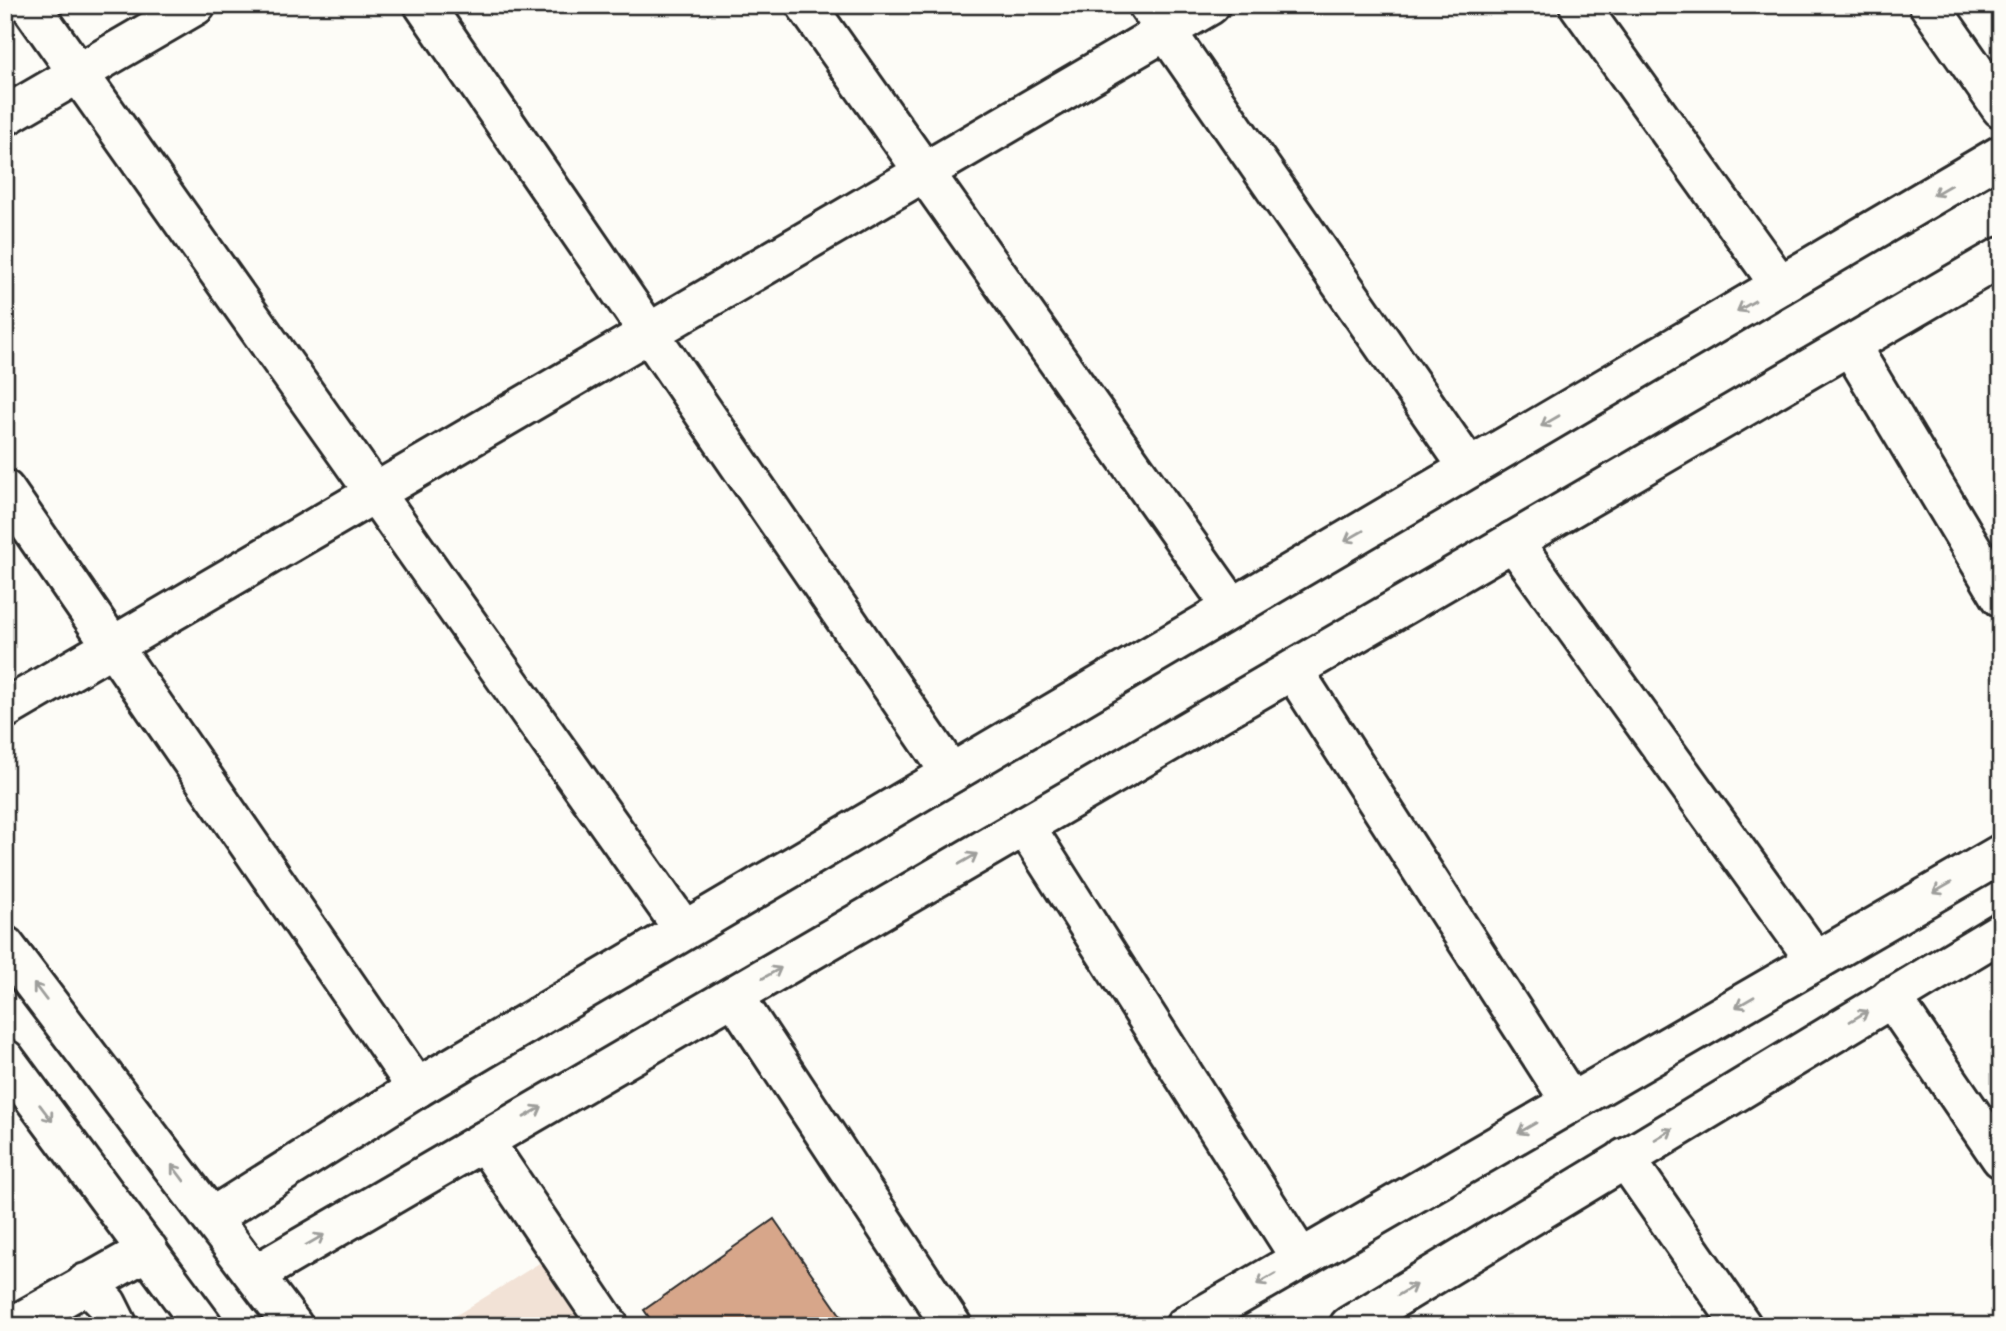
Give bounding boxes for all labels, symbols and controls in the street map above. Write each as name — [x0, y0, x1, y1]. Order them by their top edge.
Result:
one-way arrow — [1932, 183, 1952, 197]
one-way arrow — [1736, 299, 1756, 313]
one-way arrow — [1540, 414, 1560, 428]
one-way arrow — [1344, 529, 1364, 543]
one-way arrow — [958, 852, 978, 866]
one-way arrow — [1932, 881, 1952, 895]
one-way arrow — [761, 966, 781, 980]
one-way arrow — [33, 984, 48, 1002]
one-way arrow — [1735, 995, 1755, 1009]
one-way arrow — [1848, 1009, 1868, 1023]
one-way arrow — [39, 1103, 53, 1122]
one-way arrow — [522, 1105, 542, 1119]
one-way arrow — [1517, 1121, 1537, 1135]
one-way arrow — [1654, 1127, 1674, 1141]
one-way arrow — [171, 1164, 186, 1183]
one-way arrow — [305, 1232, 325, 1246]
one-way arrow — [1257, 1272, 1277, 1286]
one-way arrow — [1396, 1283, 1416, 1297]

